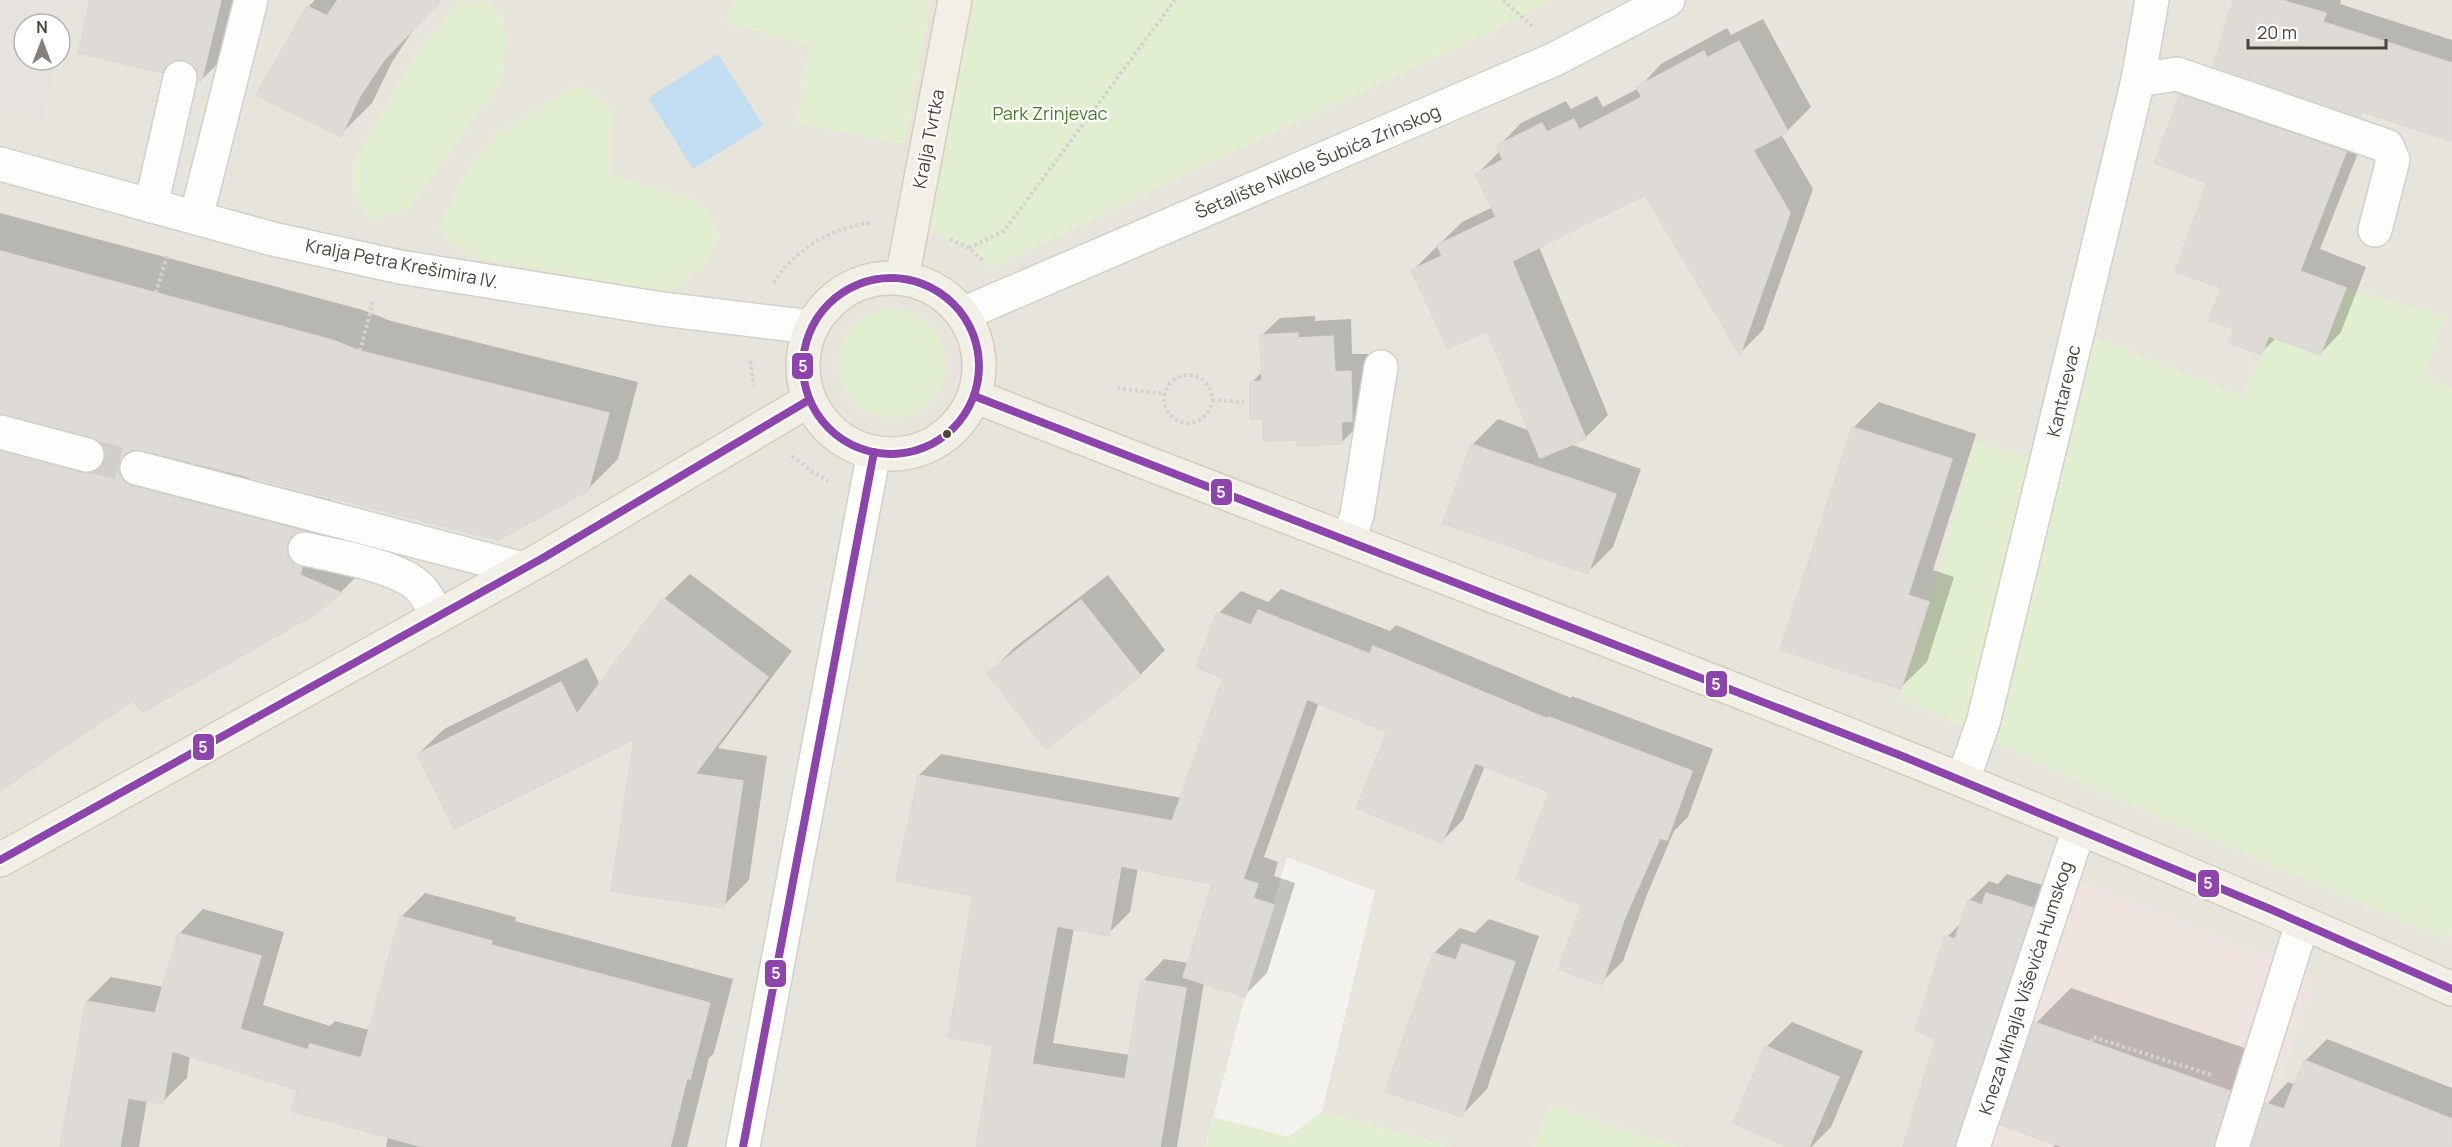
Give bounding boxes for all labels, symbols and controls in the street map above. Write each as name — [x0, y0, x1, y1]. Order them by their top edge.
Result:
north arrow — [12, 12, 72, 72]
scale bar — [2248, 12, 2386, 50]
text: N — [36, 16, 48, 38]
text: 20 m — [2257, 20, 2297, 44]
street label: Kralja Tvrtka — [907, 87, 949, 190]
street label: Šetalište Nikole Šubića Zrinskog — [1191, 98, 1444, 224]
park label: Park Zrinjevac — [992, 101, 1108, 125]
street label: Kralja Petra Krešimira IV. — [304, 233, 501, 294]
street label: Kantarevac — [2041, 342, 2085, 439]
line badge: 5 — [791, 352, 814, 380]
text: 5 — [798, 355, 808, 377]
unlabelled marker — [941, 428, 953, 440]
line badge: 5 — [1210, 478, 1233, 506]
text: 5 — [1216, 481, 1226, 503]
line badge: 5 — [1705, 670, 1728, 698]
text: 5 — [1711, 673, 1721, 695]
line badge: 5 — [192, 733, 215, 761]
text: 5 — [198, 736, 208, 758]
street label: Kneza Mihajla Viševića Humskog — [1973, 858, 2078, 1118]
line badge: 5 — [2197, 869, 2220, 898]
text: 5 — [2203, 872, 2213, 894]
line badge: 5 — [764, 959, 787, 988]
text: 5 — [771, 962, 781, 984]

